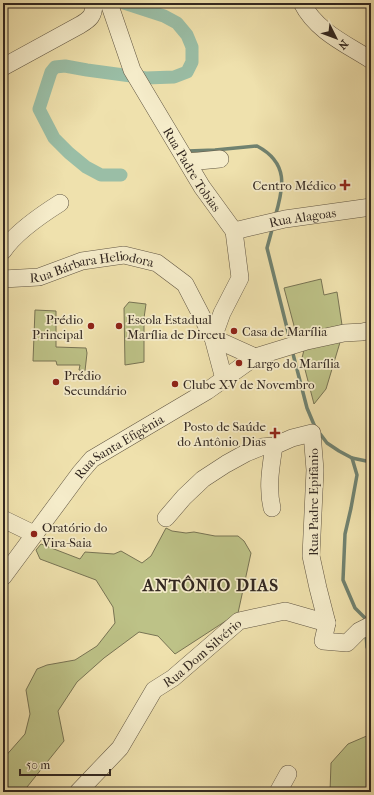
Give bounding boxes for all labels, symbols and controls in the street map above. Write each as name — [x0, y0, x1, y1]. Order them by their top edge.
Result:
north arrow — [316, 18, 356, 58]
text: N — [335, 37, 351, 52]
street label: Rua Padre Tobias — [160, 125, 224, 215]
place label: Centro Médico — [253, 178, 336, 193]
marker: Centro Médico — [339, 179, 351, 191]
street label: Rua Alagoas — [268, 205, 337, 231]
street label: Rua Bárbara Heliodora — [29, 248, 156, 285]
place label: Prédio Principal — [32, 312, 83, 342]
place label: Escola Estadual Marília de Dirceu — [127, 312, 226, 342]
marker: Prédio Principal — [86, 321, 96, 331]
marker: Escola Estadual Marília de Dirceu — [114, 321, 124, 331]
place label: Casa de Marília — [242, 324, 328, 339]
marker: Casa de Marília — [229, 326, 239, 336]
place label: Largo do Marília — [247, 356, 341, 371]
marker: Largo do Marília — [234, 358, 244, 368]
place label: Prédio Secundário — [64, 368, 127, 398]
marker: Prédio Secundário — [51, 377, 61, 387]
place label: Clube XV de Novembro — [183, 377, 315, 392]
marker: Clube XV de Novembro — [170, 379, 180, 389]
street label: Rua Santa Efigênia — [71, 411, 167, 482]
place label: Posto de Saúde do Antônio Dias — [177, 419, 267, 449]
marker: Posto de Saúde do Antônio Dias — [269, 427, 281, 439]
street label: Rua Padre Epifânio — [306, 448, 321, 556]
place label: Oratório do Vira-Saia — [41, 520, 108, 550]
marker: Oratório do Vira-Saia — [29, 529, 39, 539]
district label: ANTÔNIO DIAS — [142, 575, 279, 595]
street label: Rua Dom Silvério — [160, 615, 245, 690]
scale bar — [20, 751, 110, 777]
text: 50 m — [26, 758, 50, 772]

